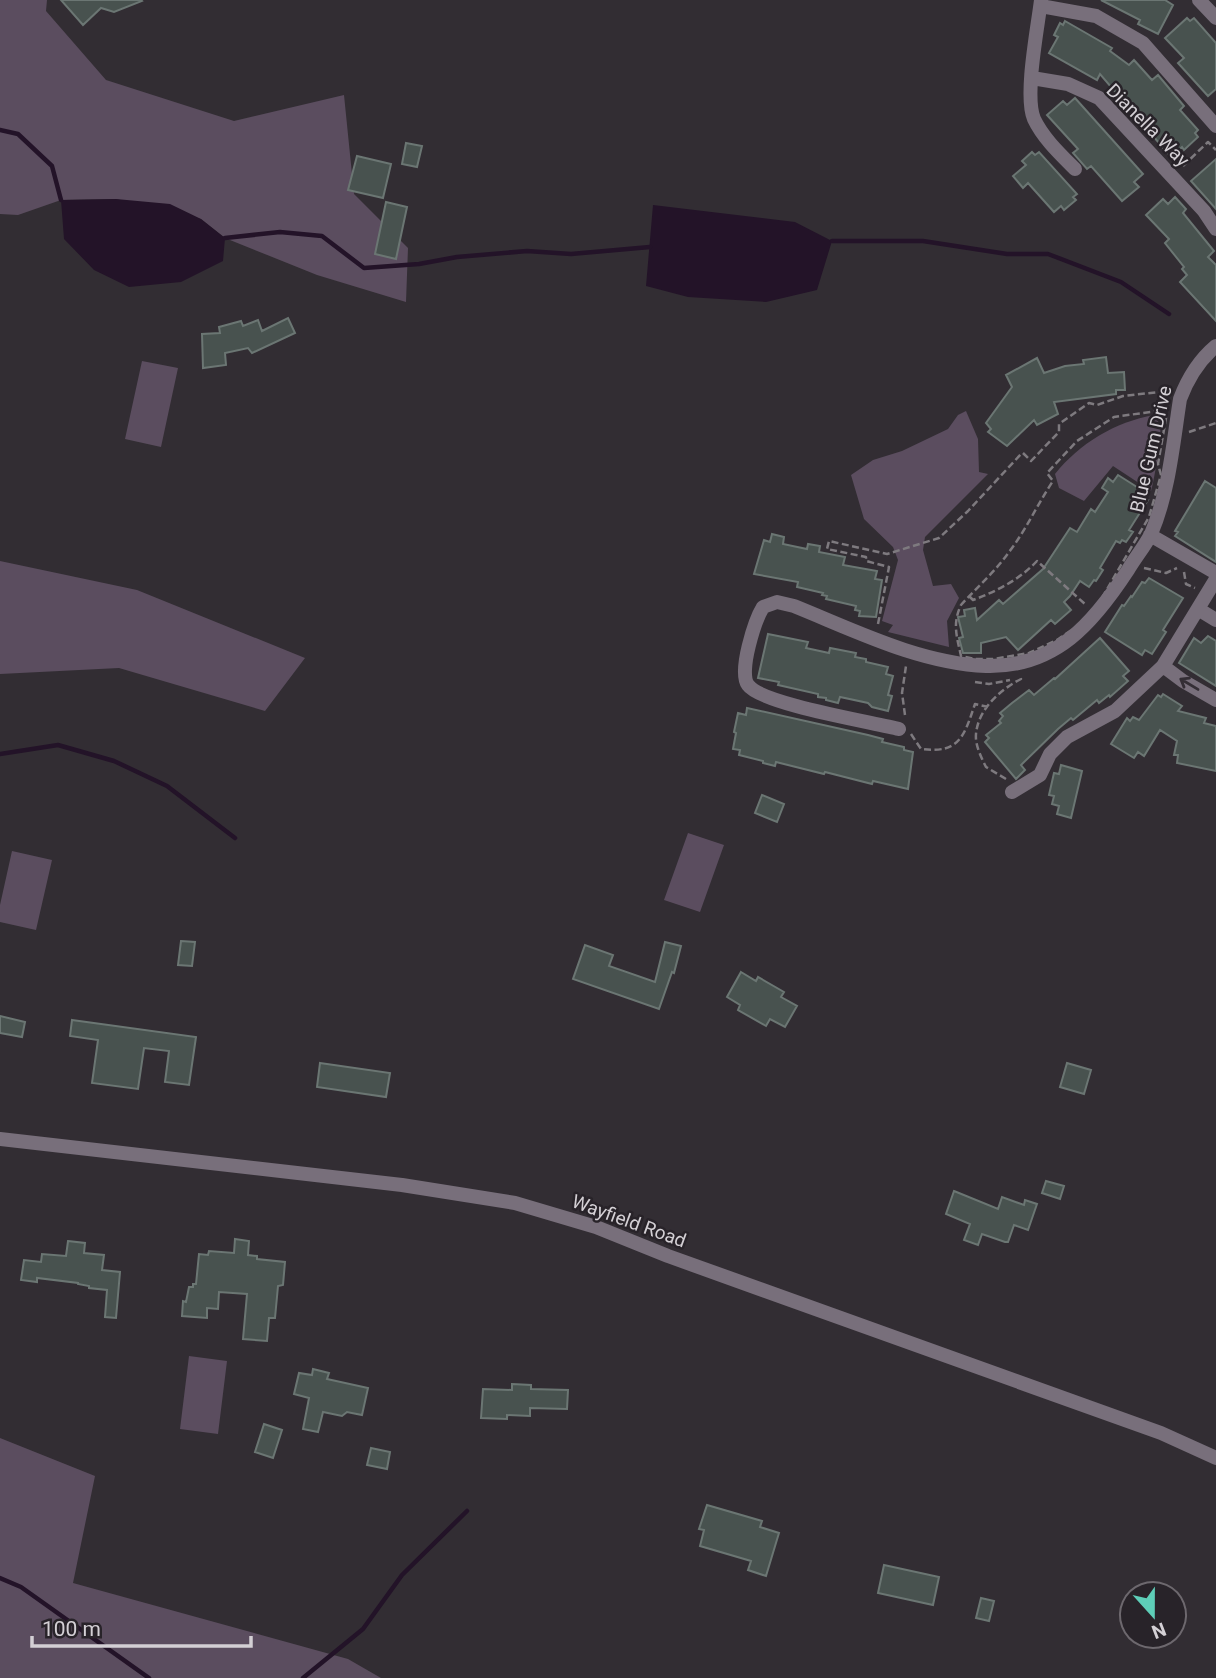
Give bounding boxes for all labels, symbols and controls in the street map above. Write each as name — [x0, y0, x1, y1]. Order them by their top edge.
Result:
street label: Dianella Way — [1102, 79, 1194, 171]
street label: Blue Gum Drive — [1125, 383, 1177, 515]
one-way arrow — [1179, 677, 1199, 691]
street label: Wayfield Road — [569, 1190, 689, 1252]
north arrow — [1118, 1580, 1188, 1650]
scale bar — [32, 1604, 250, 1648]
text: 100 m — [42, 1617, 101, 1641]
text: N — [1149, 1617, 1169, 1644]

